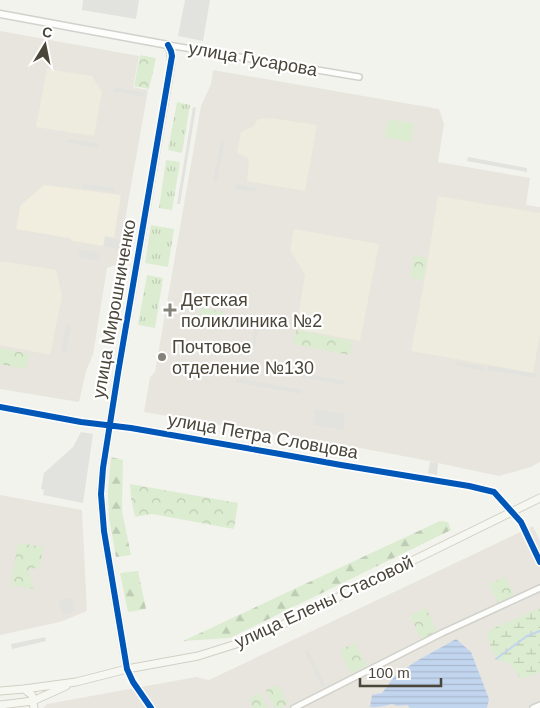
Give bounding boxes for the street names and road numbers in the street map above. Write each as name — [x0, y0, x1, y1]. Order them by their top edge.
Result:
street label: улица Гусарова — [187, 38, 320, 80]
street label: улица Мирошниченко — [88, 218, 140, 400]
street label: улица Петра Словцова — [166, 409, 361, 463]
street label: улица Елены Стасовой — [232, 552, 416, 652]

